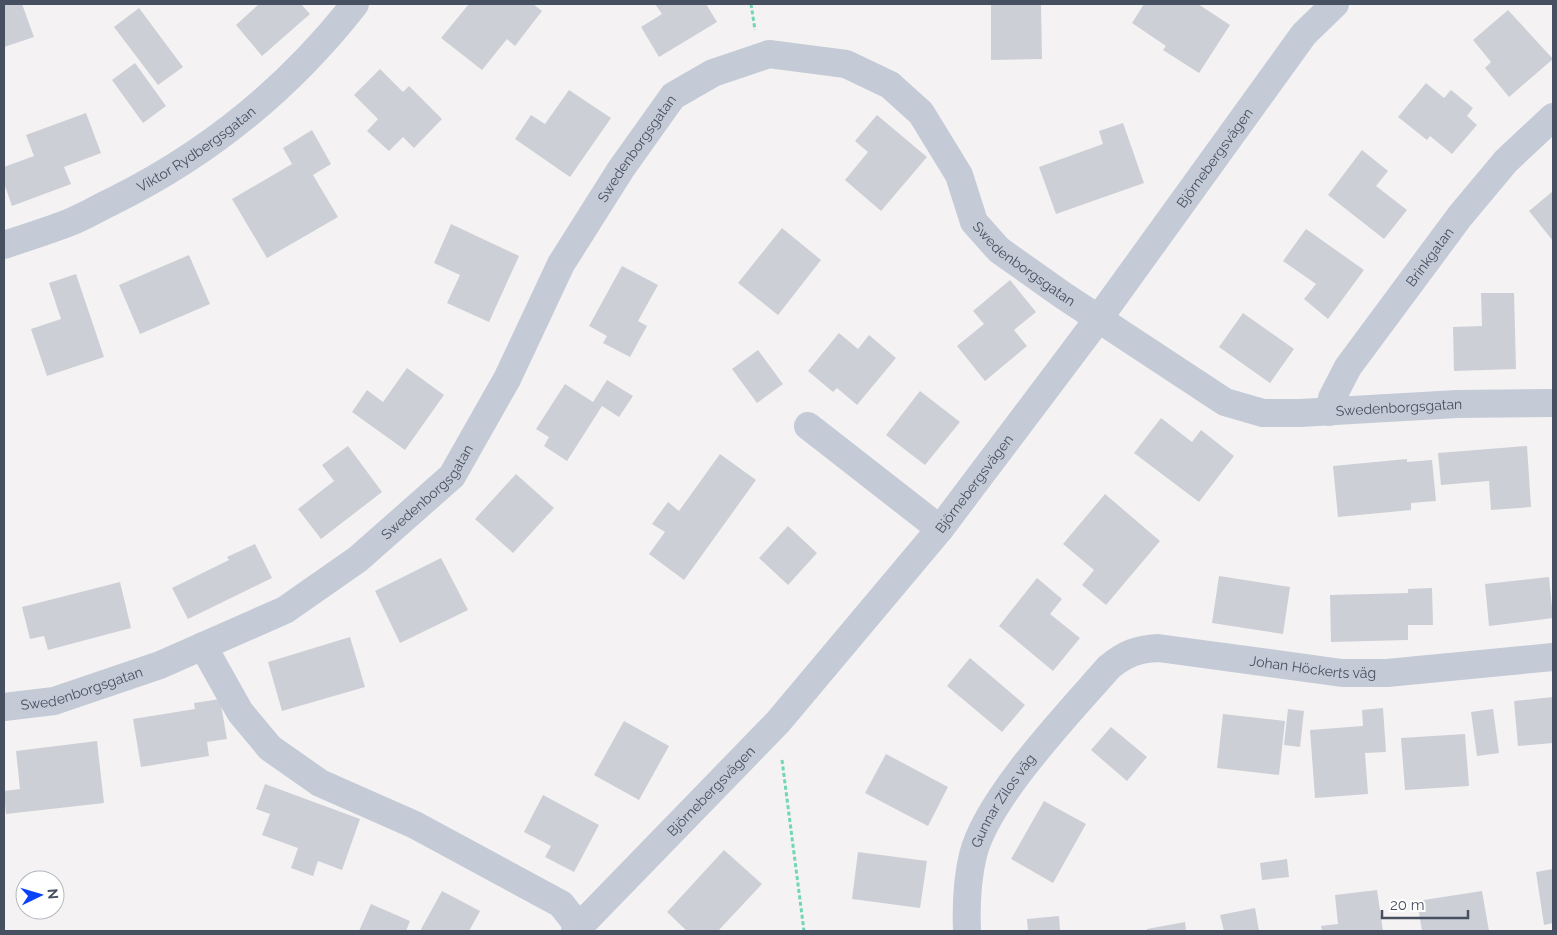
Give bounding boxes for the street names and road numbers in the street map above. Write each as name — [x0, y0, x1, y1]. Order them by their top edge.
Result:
street label: Swedenborgsgatan — [594, 92, 679, 205]
street label: Viktor Rydbergsgatan — [134, 103, 259, 195]
street label: Björnebergsvägen — [1173, 105, 1256, 211]
street label: Swedenborgsgatan — [970, 218, 1078, 309]
street label: Brinkgatan — [1403, 224, 1457, 290]
street label: Swedenborgsgatan — [1335, 396, 1462, 419]
street label: Björnebergsvägen — [932, 431, 1016, 536]
street label: Swedenborgsgatan — [378, 442, 476, 543]
street label: Johan Höckerts väg — [1249, 653, 1376, 681]
street label: Swedenborgsgatan — [20, 664, 145, 713]
street label: Björnebergsvägen — [664, 743, 758, 839]
street label: Gunnar Zilos väg — [968, 751, 1039, 850]

